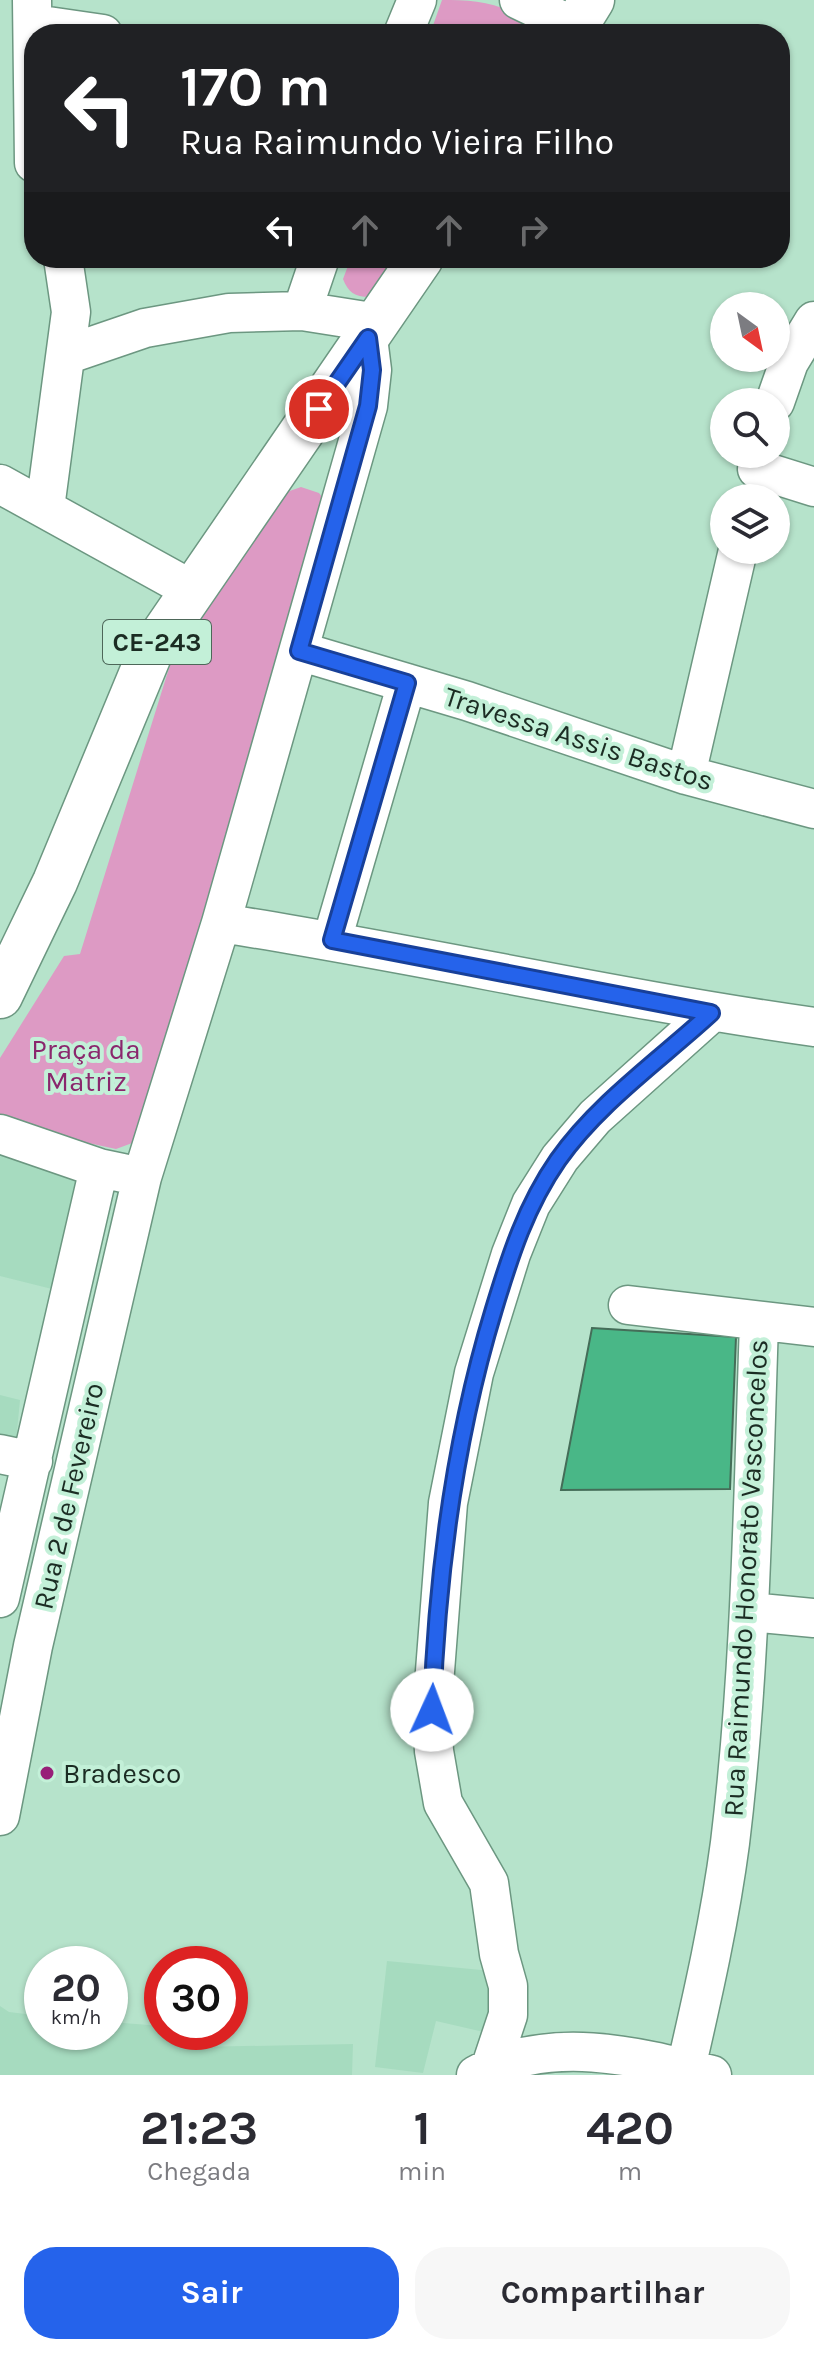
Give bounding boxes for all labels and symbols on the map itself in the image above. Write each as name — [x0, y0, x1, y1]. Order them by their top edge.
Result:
north arrow — [710, 292, 790, 372]
pin — [285, 375, 353, 443]
road number: CE-243 — [103, 620, 211, 664]
street label: Travessa Assis Bastos — [440, 679, 717, 798]
park label: Praça da Matriz — [31, 1033, 141, 1098]
street label: Rua Raimundo Honorato Vasconcelos — [717, 1338, 774, 1818]
street label: Rua 2 de Fevereiro — [26, 1380, 111, 1613]
position arrow — [390, 1668, 474, 1752]
place label: Bradesco — [63, 1757, 181, 1790]
marker: Bradesco — [38, 1764, 56, 1782]
speed limit sign: 30 — [144, 1946, 248, 2050]

